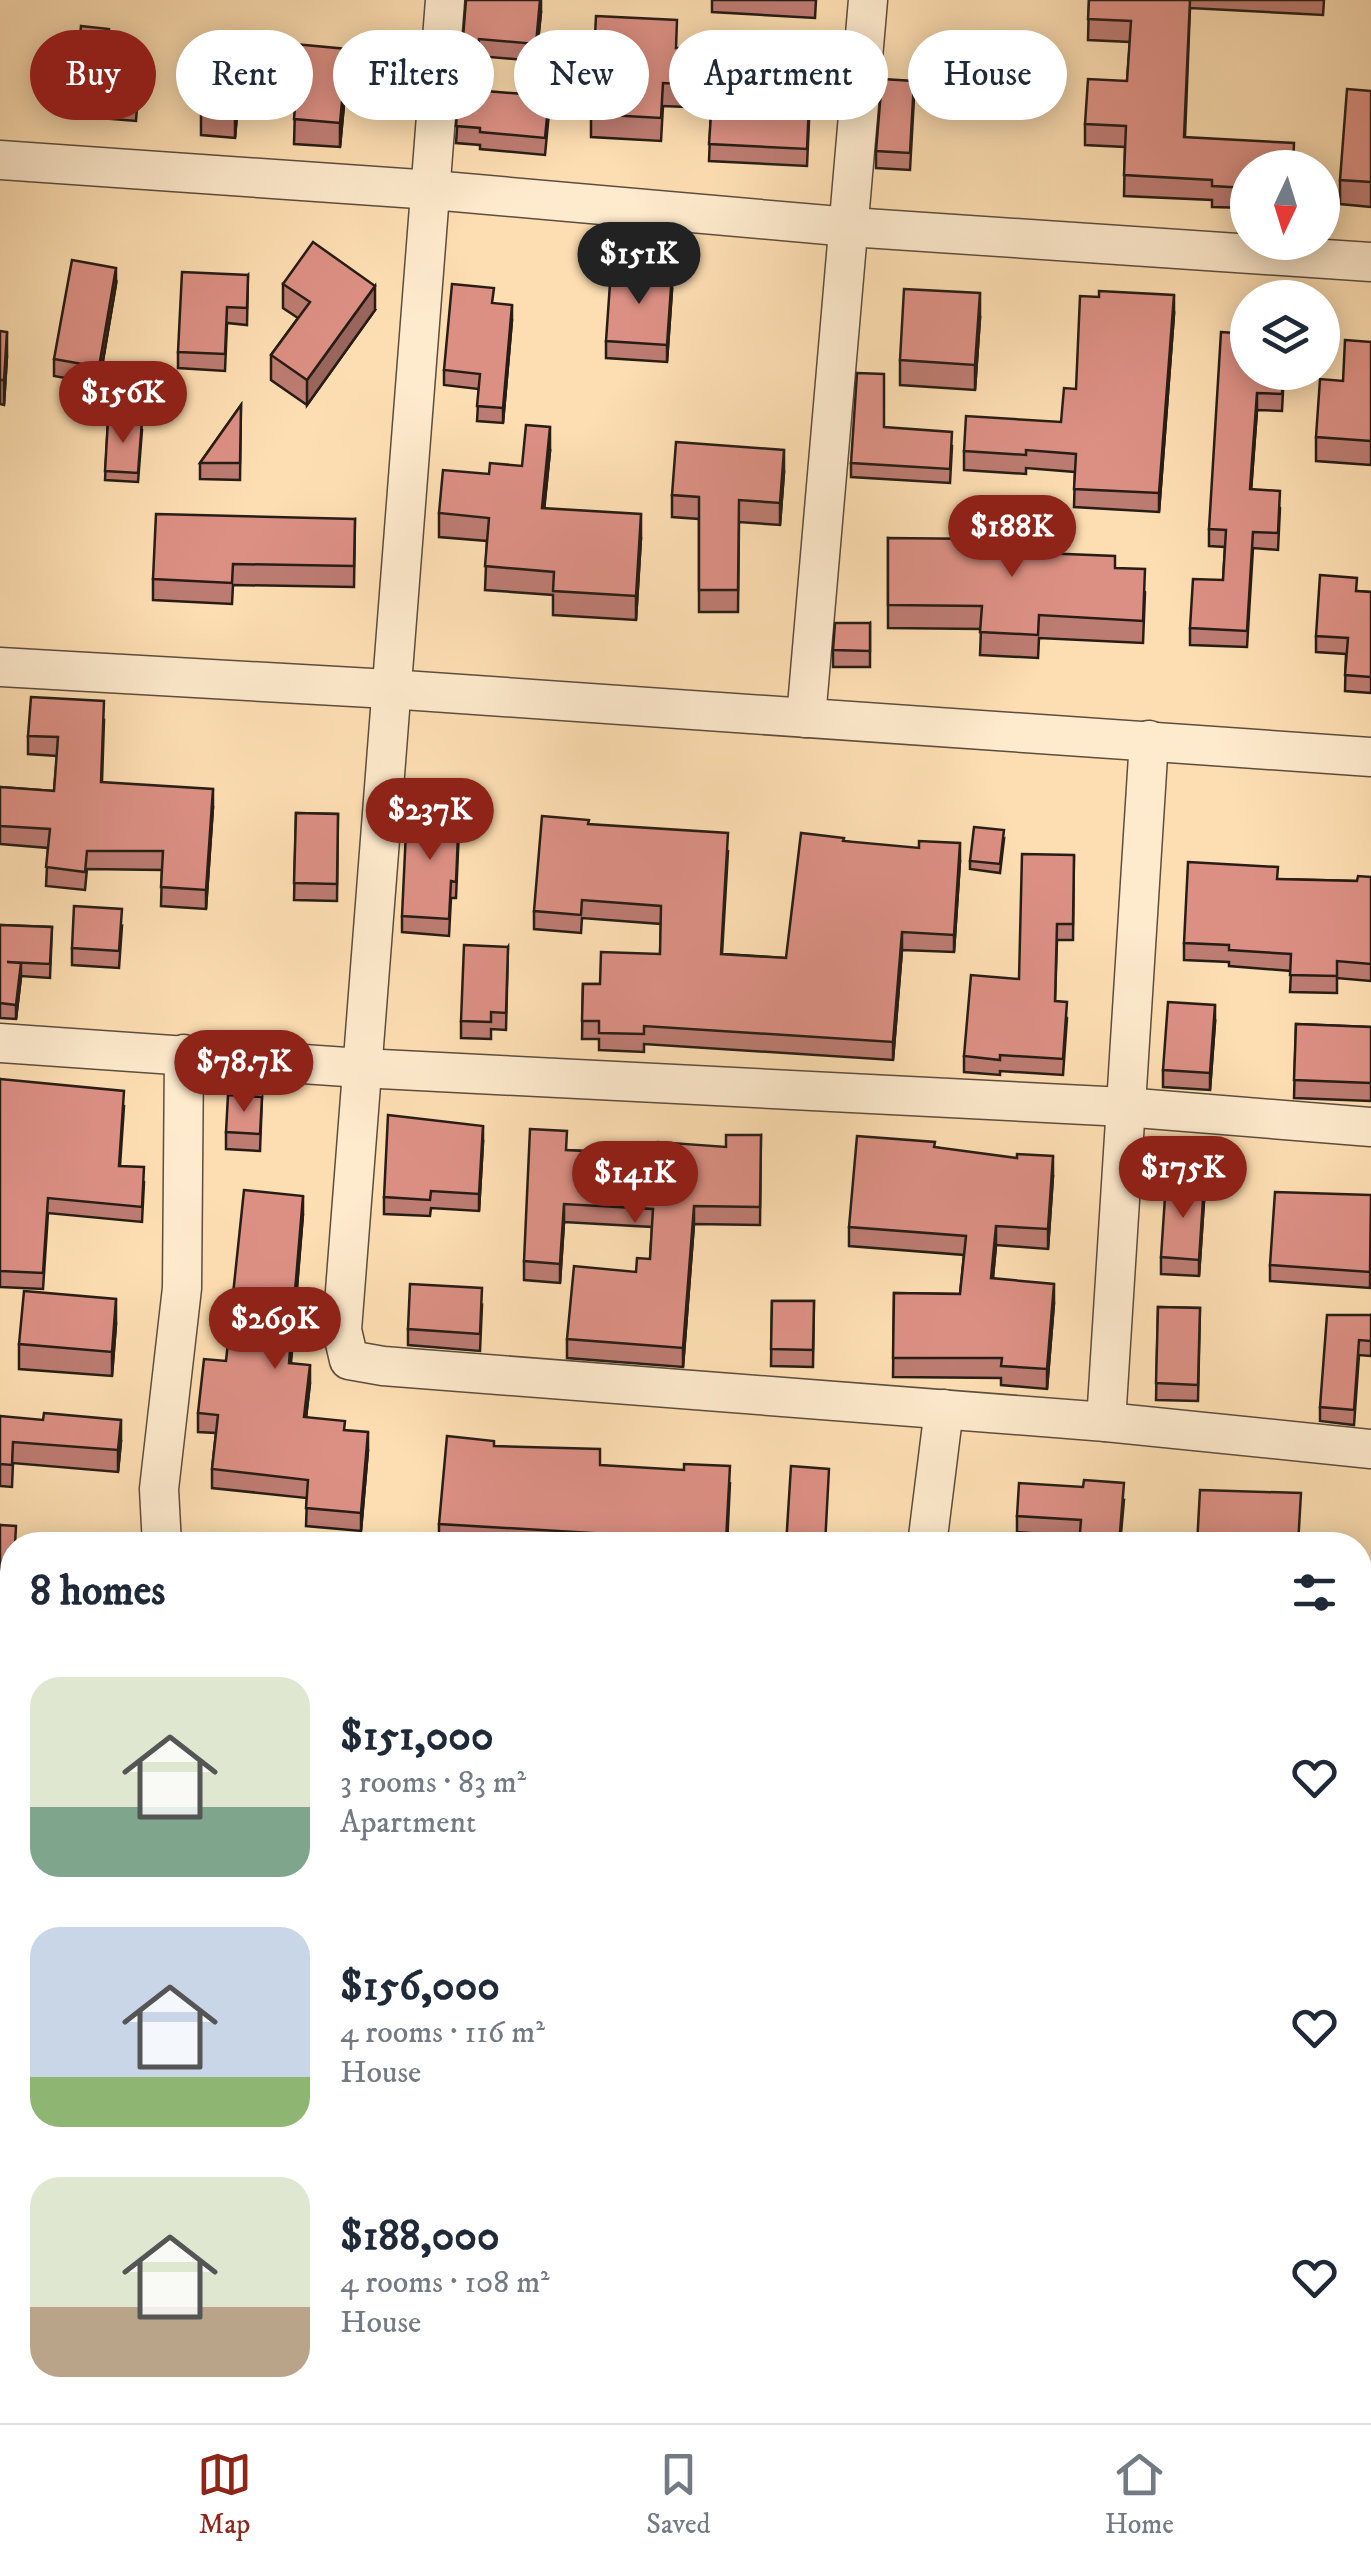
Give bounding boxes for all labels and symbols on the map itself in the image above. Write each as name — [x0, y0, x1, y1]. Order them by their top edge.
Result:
north arrow — [1230, 150, 1340, 260]
pin: $151K — [569, 222, 709, 307]
pin: $156K — [53, 361, 193, 446]
pin: $188K — [942, 495, 1082, 580]
pin: $237K — [360, 778, 500, 863]
pin: $78.7K — [163, 1030, 325, 1115]
pin: $175K — [1113, 1136, 1253, 1221]
pin: $141K — [565, 1141, 705, 1226]
pin: $269K — [205, 1287, 345, 1372]

